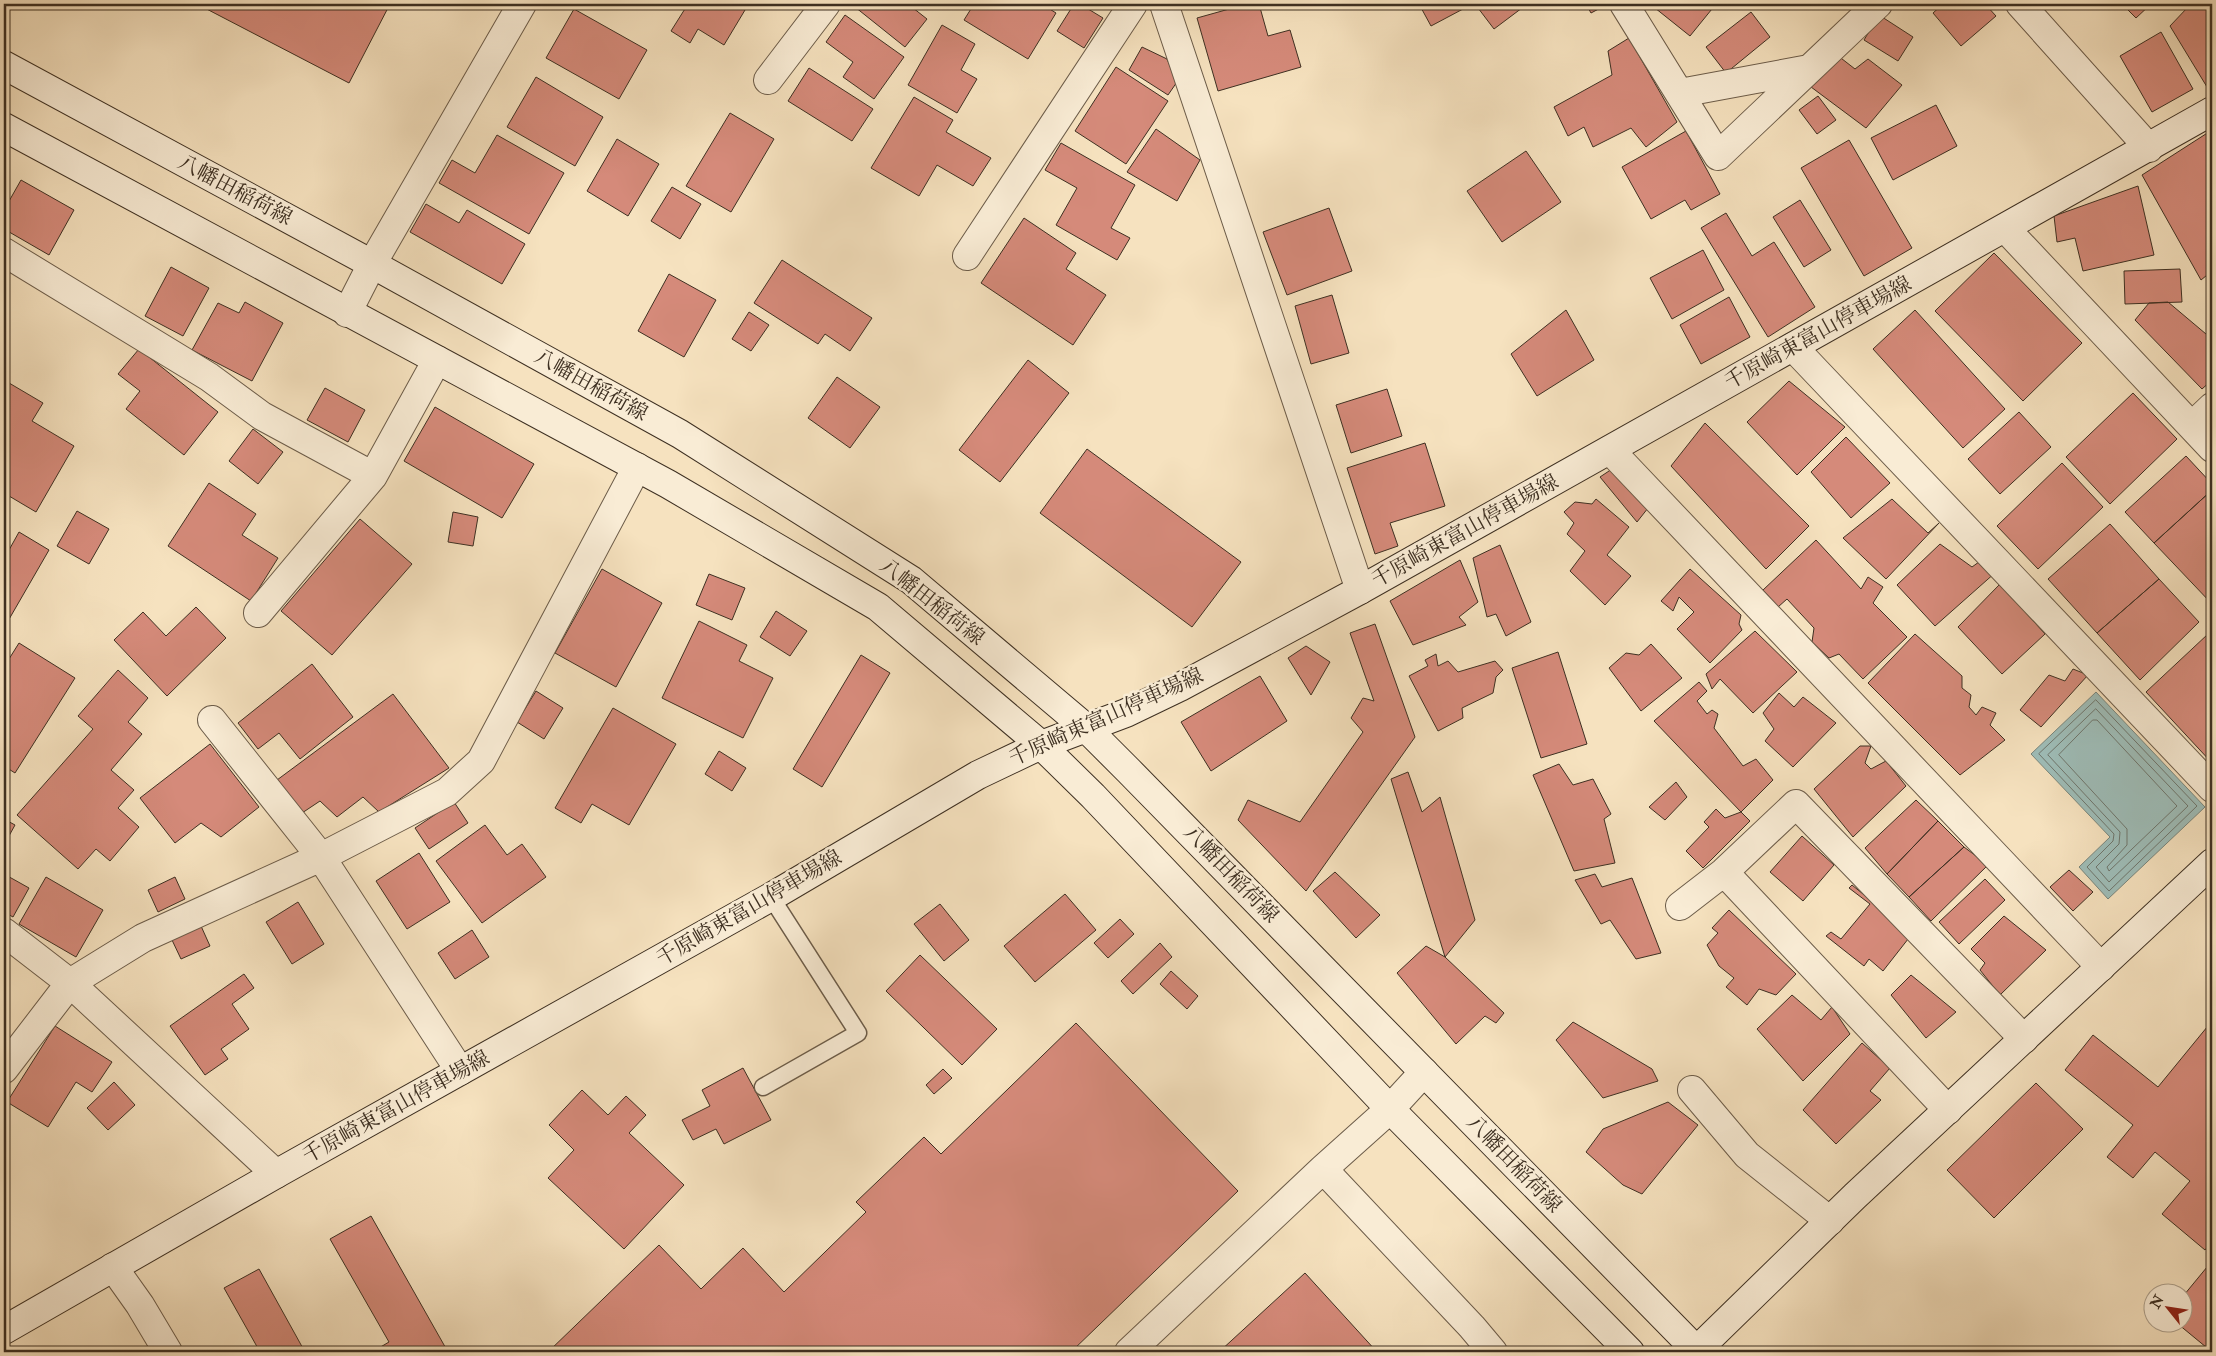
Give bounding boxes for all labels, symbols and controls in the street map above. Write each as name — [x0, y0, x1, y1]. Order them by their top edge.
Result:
street label: 八幡田稲荷線 — [173, 149, 297, 231]
street label: 千原崎東富山停車場線 — [1720, 270, 1916, 396]
street label: 八幡田稲荷線 — [529, 343, 653, 427]
street label: 千原崎東富山停車場線 — [1367, 468, 1563, 594]
street label: 八幡田稲荷線 — [874, 553, 990, 651]
street label: 千原崎東富山停車場線 — [1005, 662, 1207, 772]
street label: 八幡田稲荷線 — [1178, 819, 1284, 929]
street label: 千原崎東富山停車場線 — [651, 844, 847, 972]
street label: 千原崎東富山停車場線 — [298, 1044, 494, 1170]
street label: 八幡田稲荷線 — [1461, 1109, 1567, 1219]
north arrow — [2144, 1284, 2194, 1334]
text: N — [2146, 1292, 2168, 1312]

